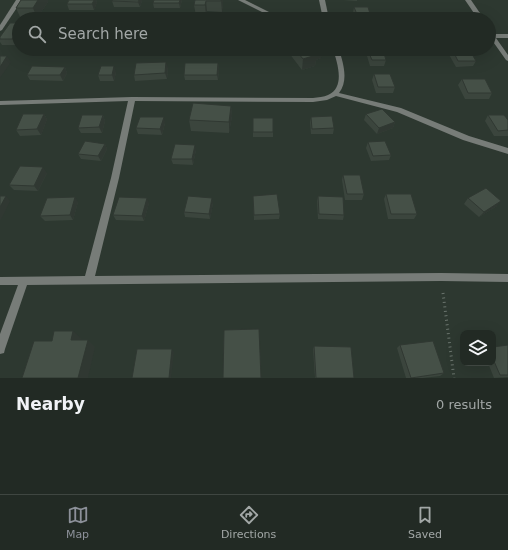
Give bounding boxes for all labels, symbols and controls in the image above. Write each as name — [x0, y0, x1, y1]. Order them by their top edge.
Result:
search box — [12, 12, 496, 56]
icon: search — [26, 23, 48, 45]
text: Search here — [58, 25, 148, 43]
map controls — [460, 330, 496, 366]
button: layers — [460, 330, 496, 366]
text: Nearby — [16, 394, 85, 414]
text: 0 results — [436, 397, 492, 412]
tab: Map — [66, 504, 89, 541]
tab: Directions — [221, 504, 276, 541]
tab: Saved — [408, 504, 442, 541]

